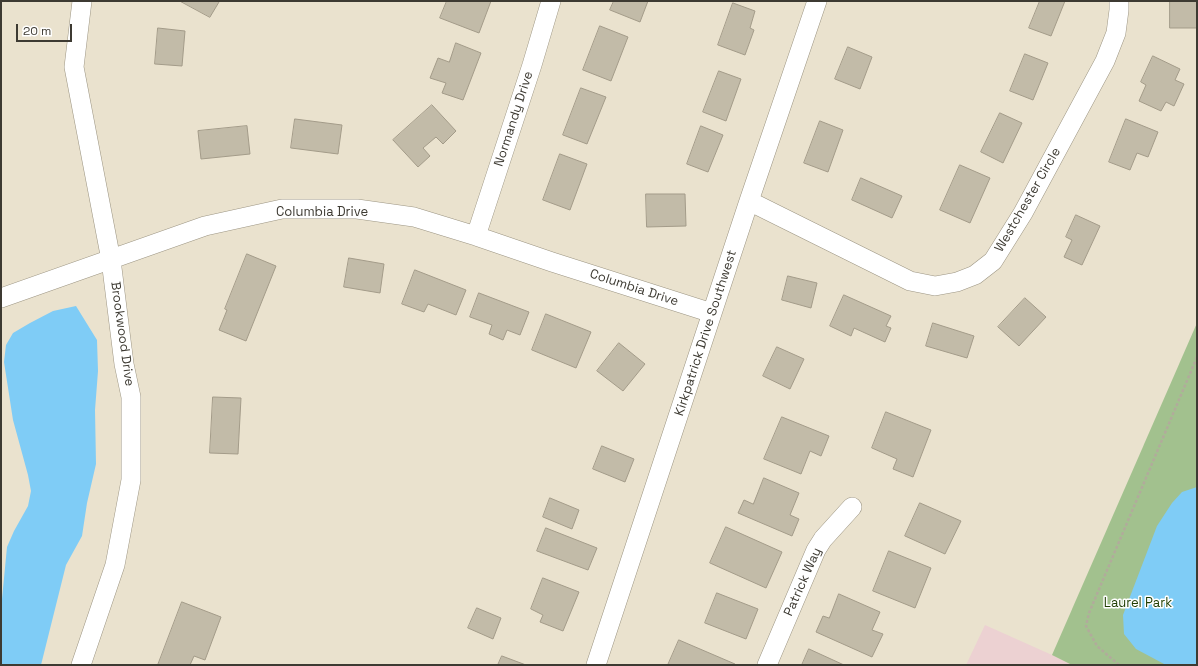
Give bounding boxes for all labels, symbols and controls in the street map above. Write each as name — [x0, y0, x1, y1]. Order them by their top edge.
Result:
scale bar — [18, 16, 74, 42]
text: 20 m — [23, 23, 51, 39]
street label: Normandy Drive — [491, 70, 537, 168]
street label: Westchester Circle — [992, 145, 1064, 255]
street label: Columbia Drive — [276, 204, 368, 220]
street label: Kirkpatrick Drive Southwest — [672, 248, 740, 418]
street label: Columbia Drive — [588, 266, 680, 310]
street label: Brookwood Drive — [107, 281, 137, 387]
street label: Patrick Way — [781, 545, 825, 619]
park label: Laurel Park — [1104, 595, 1172, 611]

